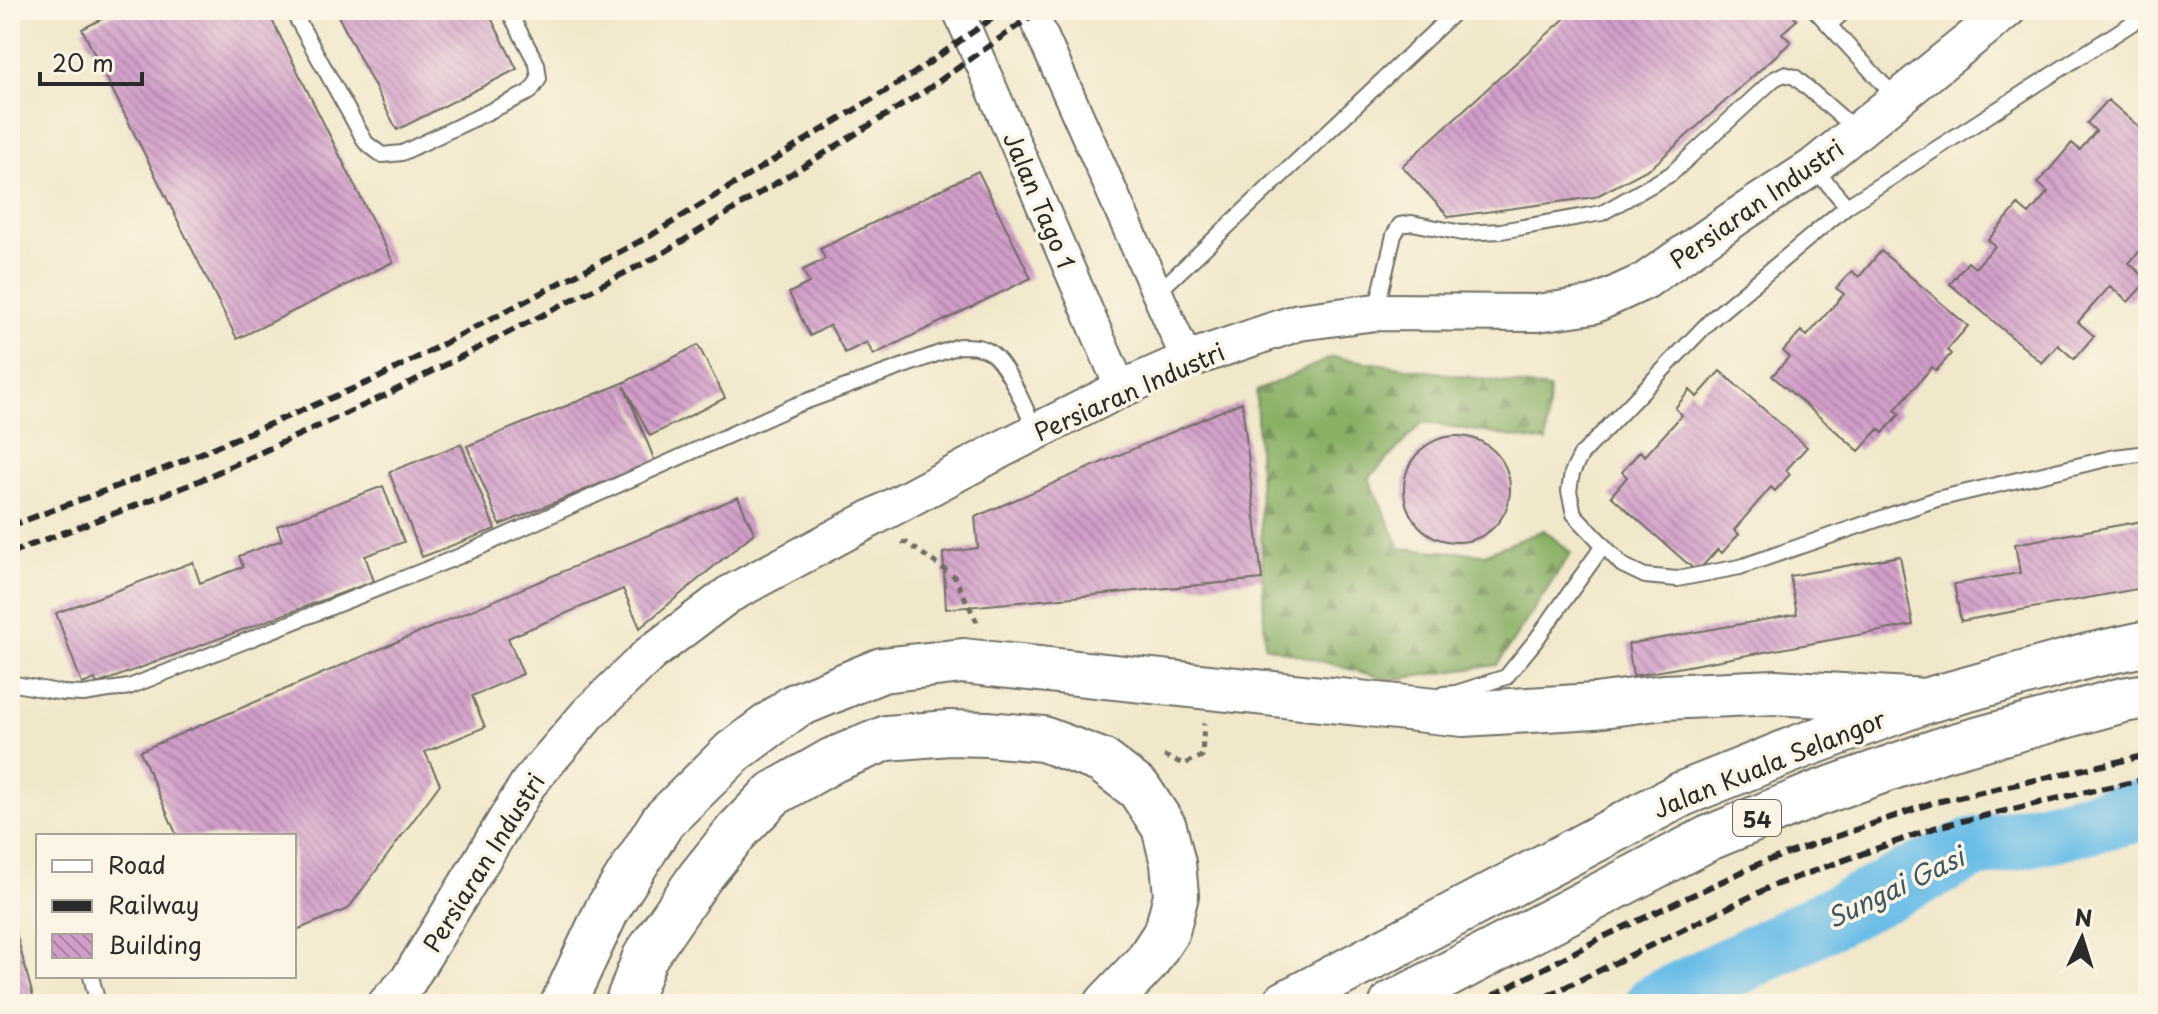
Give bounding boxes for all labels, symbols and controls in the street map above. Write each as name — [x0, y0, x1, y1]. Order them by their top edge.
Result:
scale bar — [40, 36, 142, 86]
text: 20 m — [52, 44, 114, 80]
street label: Jalan Tago 1 — [995, 126, 1085, 274]
street label: Persiaran Industri — [1662, 129, 1850, 277]
street label: Persiaran Industri — [1028, 333, 1230, 449]
street label: Jalan Kuala Selangor — [1647, 700, 1891, 826]
street label: Persiaran Industri — [413, 765, 553, 959]
road number: 54 — [1733, 800, 1781, 836]
legend — [36, 834, 296, 978]
water label: Sungai Gasi — [1820, 835, 1973, 937]
text: Road — [108, 846, 166, 882]
text: Railway — [108, 886, 199, 922]
north arrow — [2042, 898, 2122, 978]
text: N — [2074, 899, 2093, 934]
text: Building — [108, 926, 202, 962]

